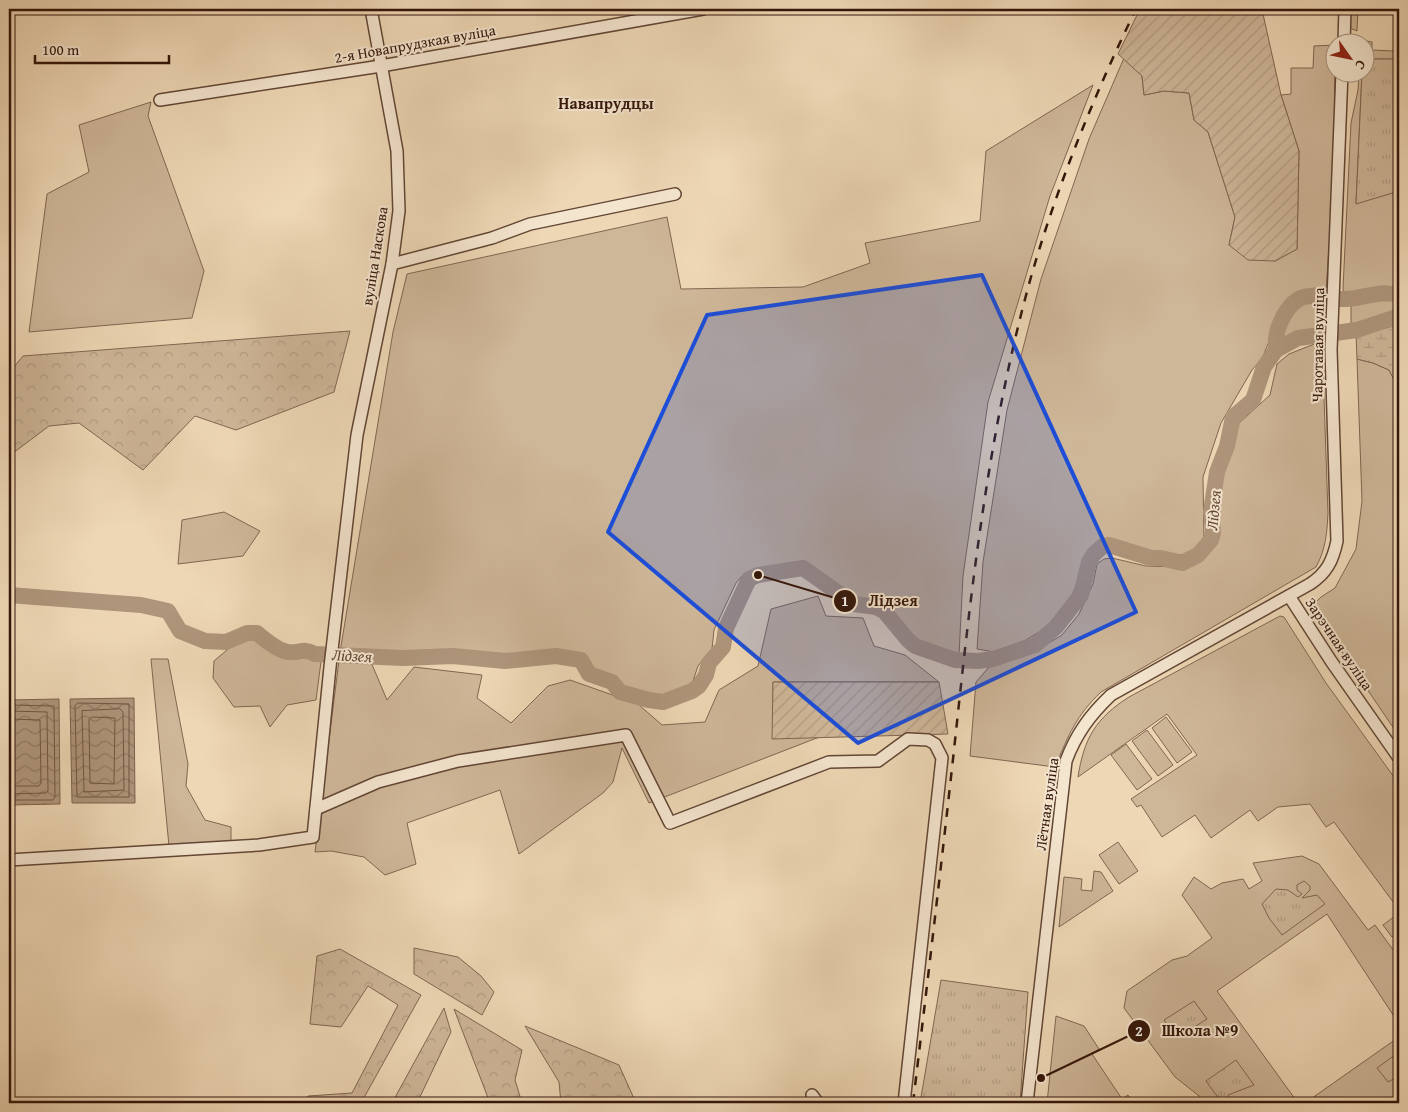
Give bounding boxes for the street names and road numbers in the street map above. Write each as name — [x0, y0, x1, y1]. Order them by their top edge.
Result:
street label: 2-я Новапрудзкая вуліца — [333, 19, 498, 68]
street label: вуліца Наскова — [356, 204, 393, 307]
street label: Чаротавая вуліца — [1306, 287, 1329, 403]
street label: Зарэчная вуліца — [1301, 593, 1379, 695]
street label: Лётная вуліца — [1030, 755, 1064, 852]

